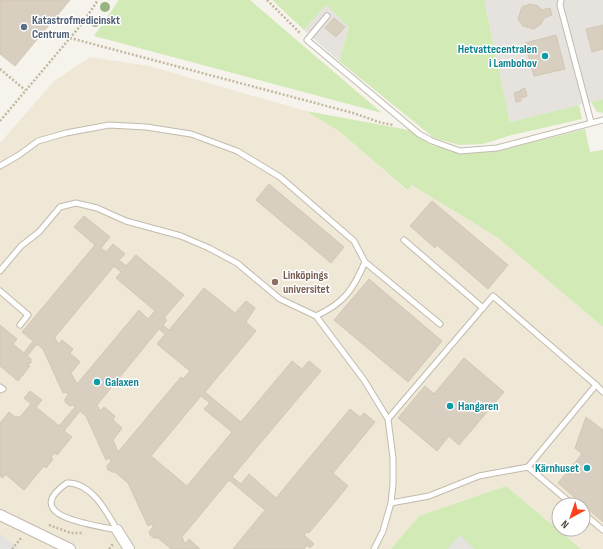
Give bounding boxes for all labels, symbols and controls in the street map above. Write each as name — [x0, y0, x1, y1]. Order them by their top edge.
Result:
place label: Katastrofmedicinskt Centrum — [32, 13, 120, 42]
marker: Katastrofmedicinskt Centrum — [19, 22, 29, 32]
place label: Hetvattecentralen i Lambohov — [458, 42, 537, 71]
marker: Hetvattecentralen i Lambohov — [540, 51, 550, 61]
place label: Linköpings universitet — [283, 268, 330, 297]
marker: Linköpings universitet — [270, 277, 280, 287]
place label: Galaxen — [105, 375, 139, 390]
marker: Galaxen — [92, 377, 102, 387]
place label: Hangaren — [458, 399, 499, 414]
marker: Hangaren — [445, 401, 455, 411]
place label: Kärnhuset — [535, 461, 579, 476]
marker: Kärnhuset — [582, 463, 592, 473]
north arrow — [551, 497, 591, 537]
text: N — [558, 517, 571, 531]

